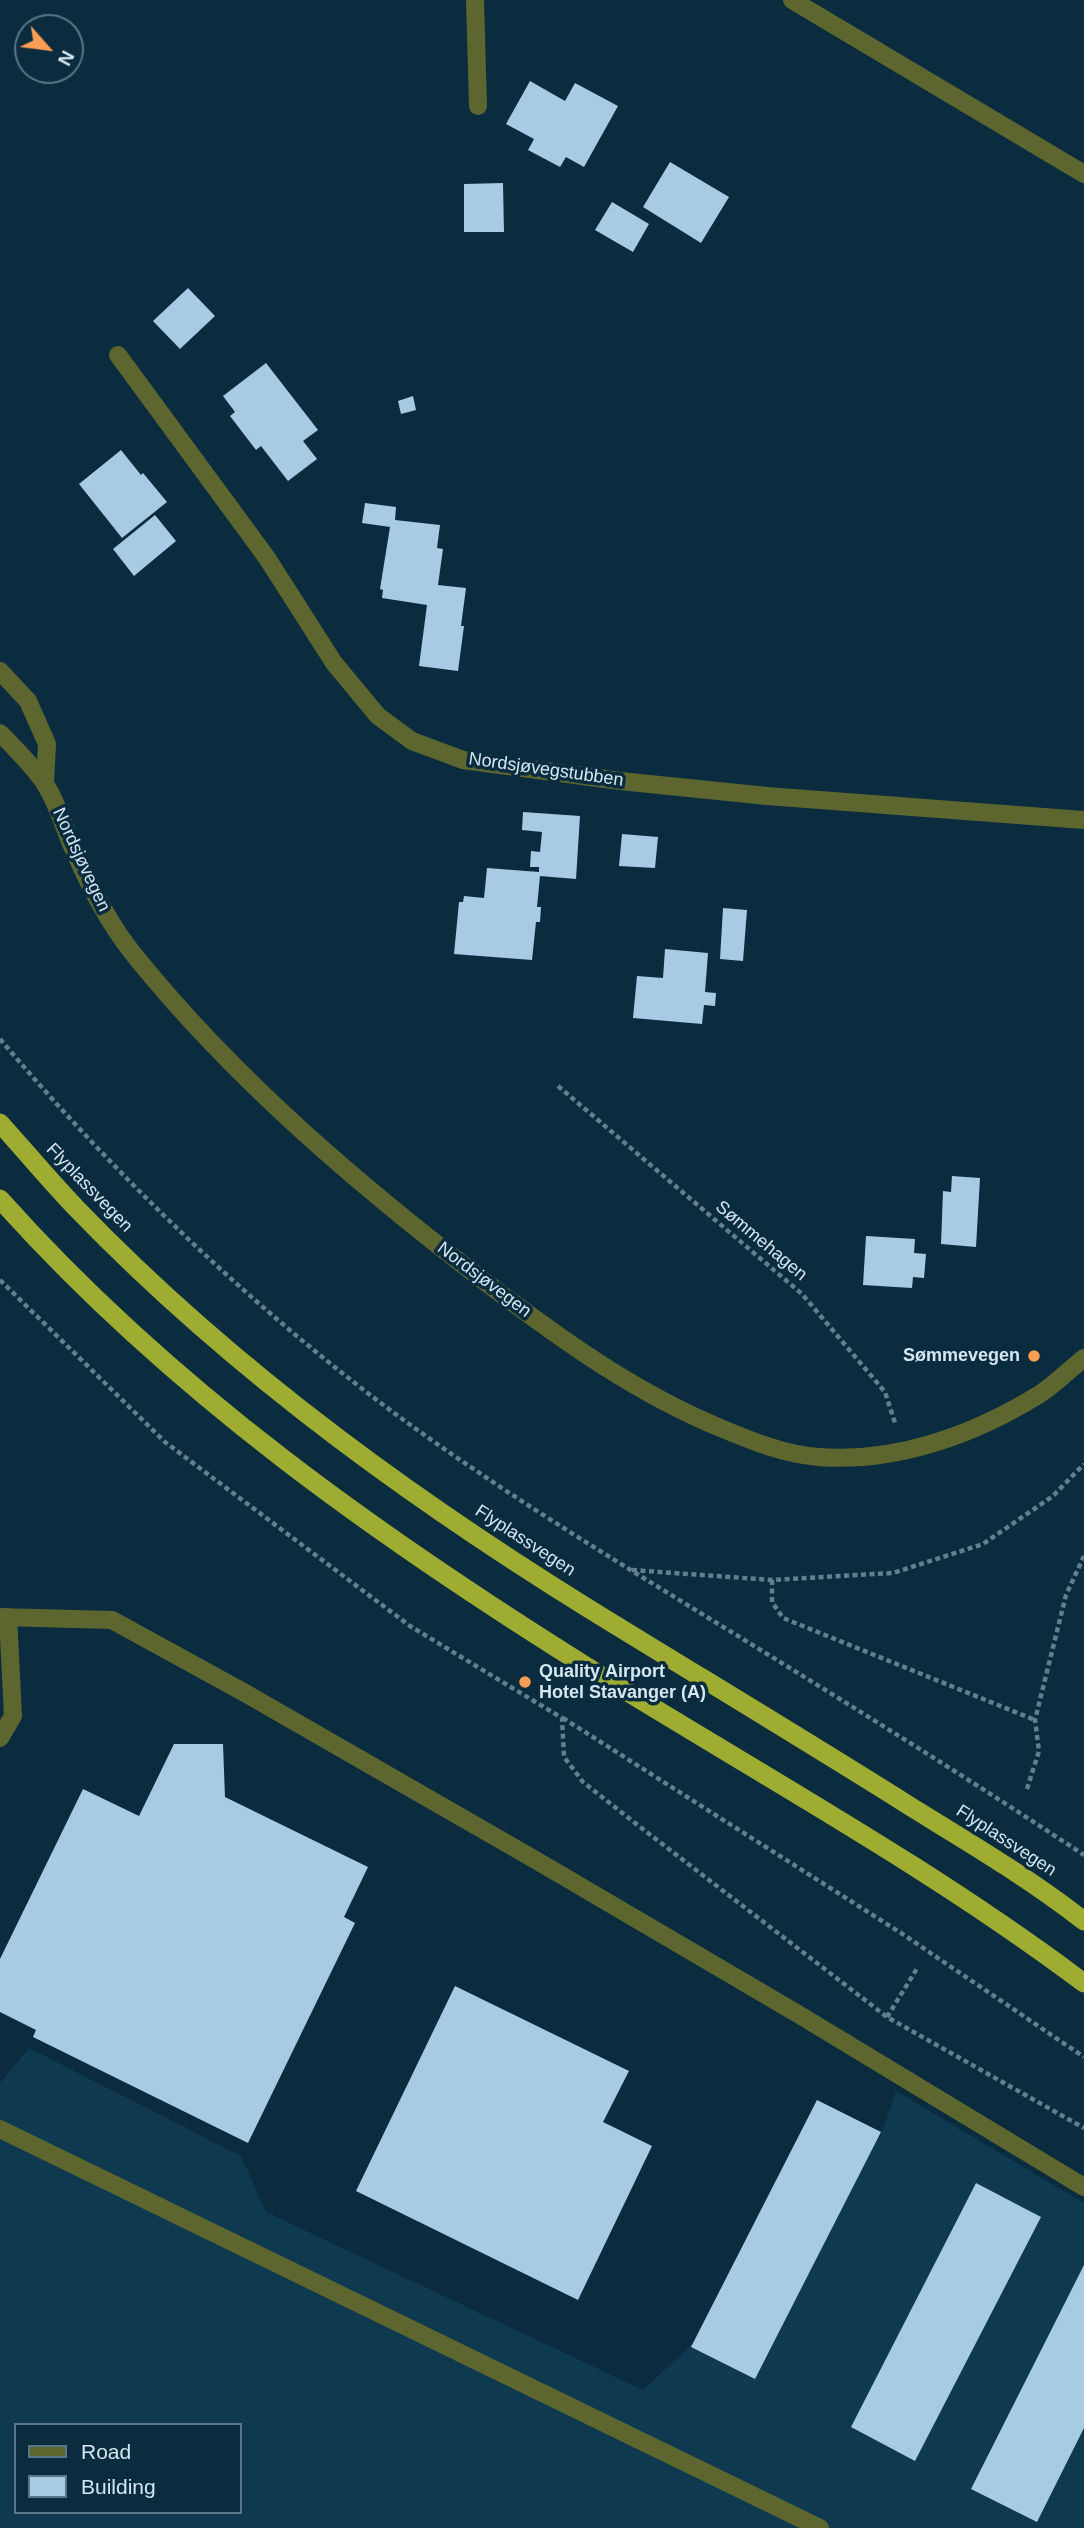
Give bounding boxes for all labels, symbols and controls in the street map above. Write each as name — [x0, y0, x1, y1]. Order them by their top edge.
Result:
north arrow — [14, 14, 84, 84]
text: N — [54, 47, 79, 69]
street label: Nordsjøvegstubben — [467, 748, 625, 792]
street label: Nordsjøvegen — [48, 805, 114, 915]
street label: Flyplassvegen — [41, 1139, 137, 1237]
street label: Sømmehagen — [711, 1196, 811, 1286]
street label: Nordsjøvegen — [433, 1238, 535, 1322]
place label: Sømmevegen — [903, 1345, 1020, 1367]
marker: Sømmevegen — [1026, 1348, 1042, 1364]
street label: Flyplassvegen — [471, 1501, 579, 1581]
place label: Quality Airport Hotel Stavanger (A) — [539, 1661, 706, 1704]
marker: Quality Airport Hotel Stavanger (A) — [517, 1674, 533, 1690]
street label: Flyplassvegen — [952, 1801, 1060, 1881]
legend — [14, 2423, 242, 2514]
text: Road — [81, 2440, 131, 2463]
text: Building — [81, 2475, 156, 2498]

